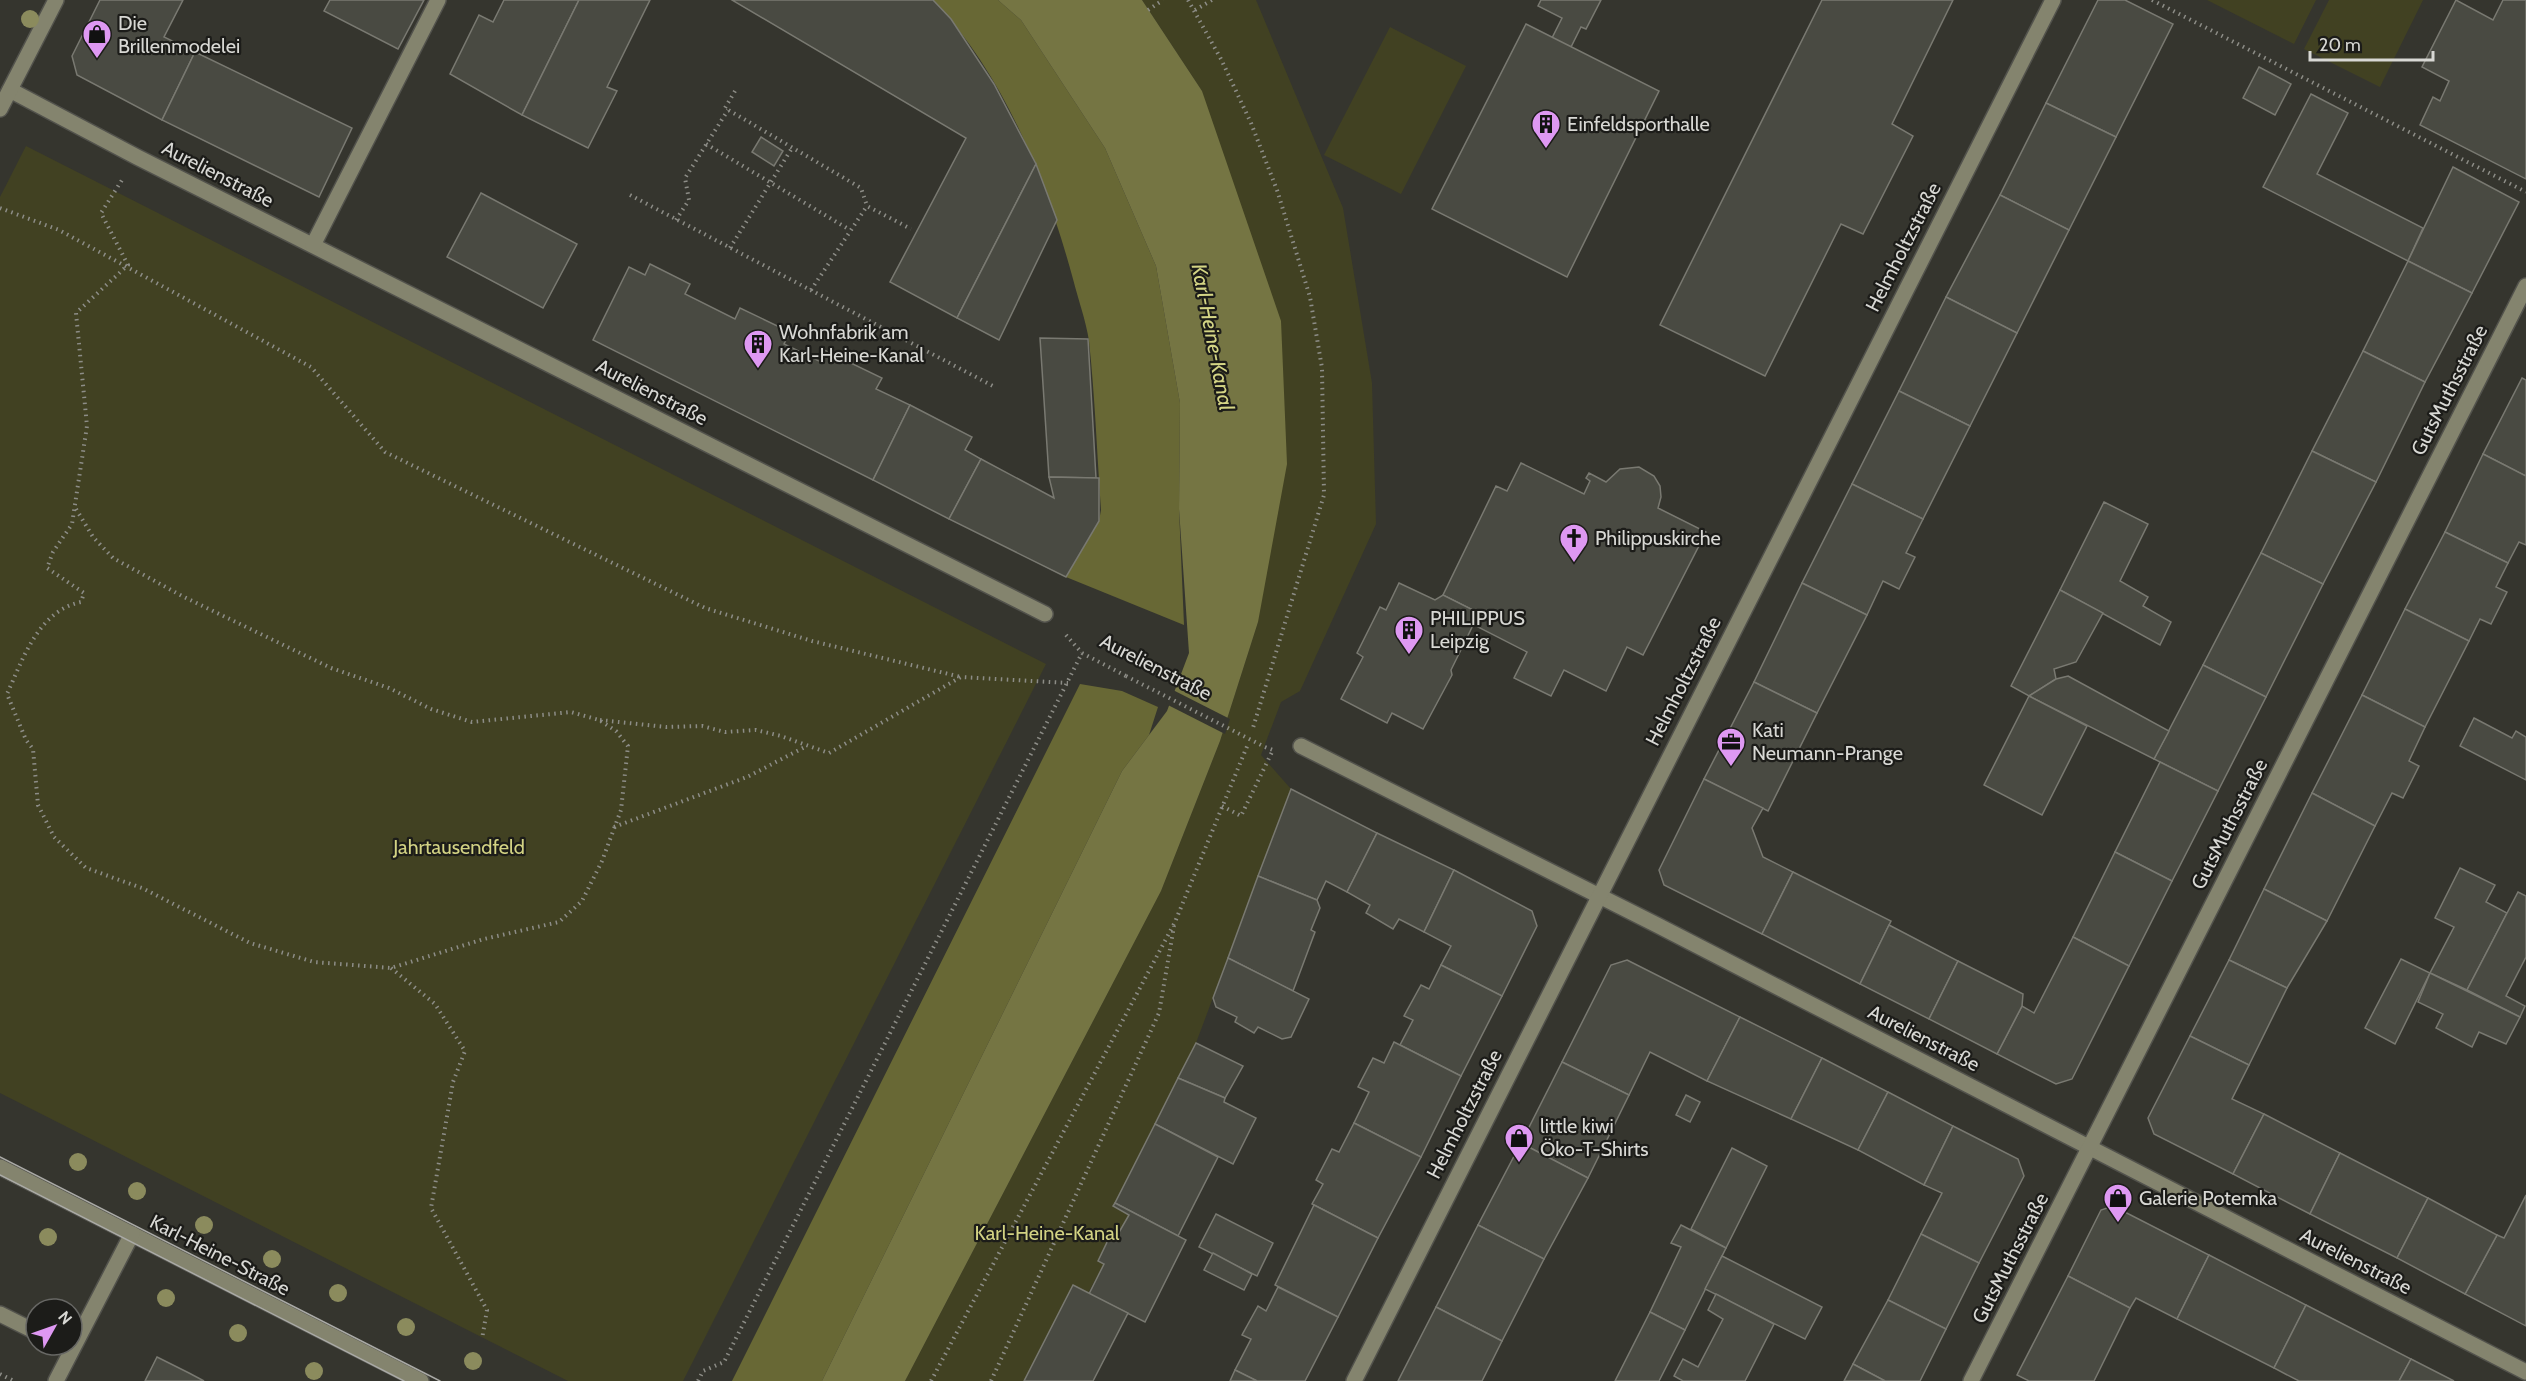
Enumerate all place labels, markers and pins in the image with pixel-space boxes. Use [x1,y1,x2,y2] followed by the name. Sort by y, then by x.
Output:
[118,11,240,58] place label: Die Brillenmodelei
[81,18,113,60] shop icon: Die Brillenmodelei
[1530,108,1562,150] building icon: Einfeldsporthalle
[1567,112,1710,136] place label: Einfeldsporthalle
[779,320,924,367] place label: Wohnfabrik am Karl-Heine-Kanal
[742,328,774,370] building icon: Wohnfabrik am Karl-Heine-Kanal
[1558,522,1590,564] church icon: Philippuskirche
[1595,526,1721,550] place label: Philippuskirche
[1430,606,1525,653] place label: PHILIPPUS Leipzig
[1393,614,1425,656] building icon: PHILIPPUS Leipzig
[1752,718,1903,765] place label: Kati Neumann-Prange
[1715,726,1747,768] office icon: Kati Neumann-Prange
[1540,1114,1649,1161] place label: little kiwi Öko-T-Shirts
[1503,1122,1535,1164] shop icon: little kiwi Öko-T-Shirts
[2102,1182,2134,1224] shop icon: Galerie Potemka
[2139,1186,2278,1210] place label: Galerie Potemka

